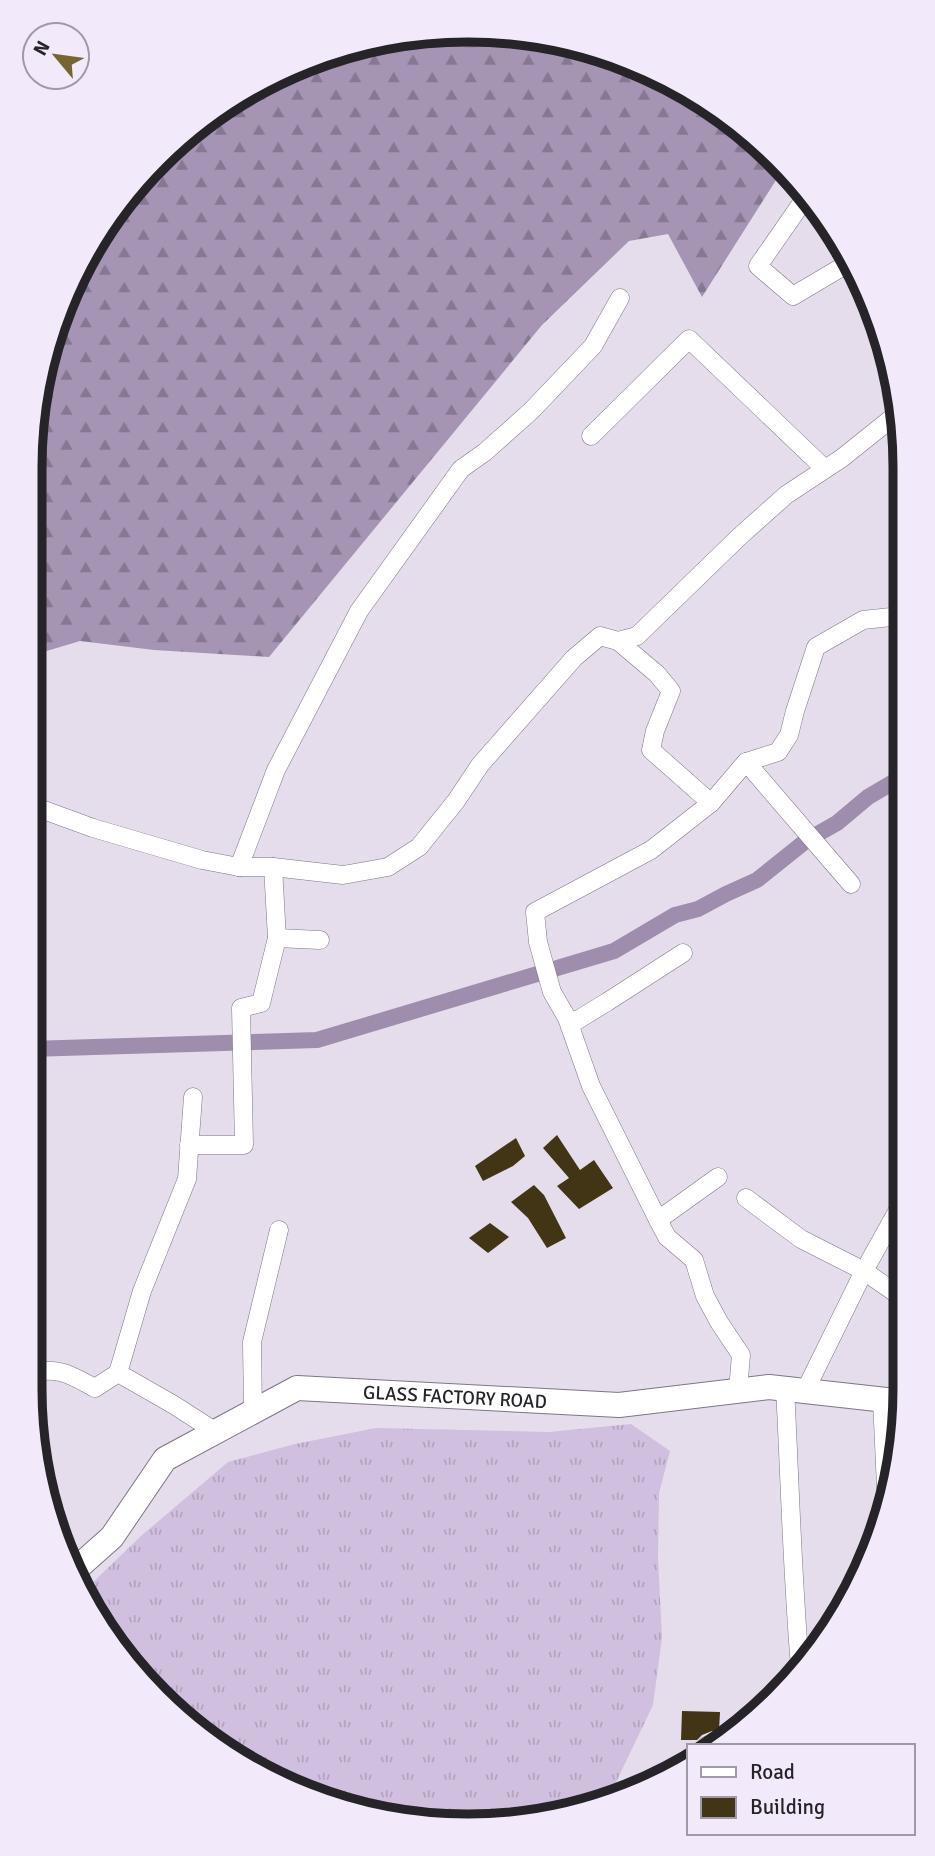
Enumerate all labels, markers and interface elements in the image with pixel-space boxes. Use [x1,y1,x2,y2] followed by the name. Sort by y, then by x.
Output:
[21,21,91,91] north arrow
[28,37,56,60] text: N
[363,1381,547,1414] street label: GLASS FACTORY ROAD
[687,1744,914,1835] legend
[750,1759,795,1785] text: Road
[750,1794,825,1820] text: Building

